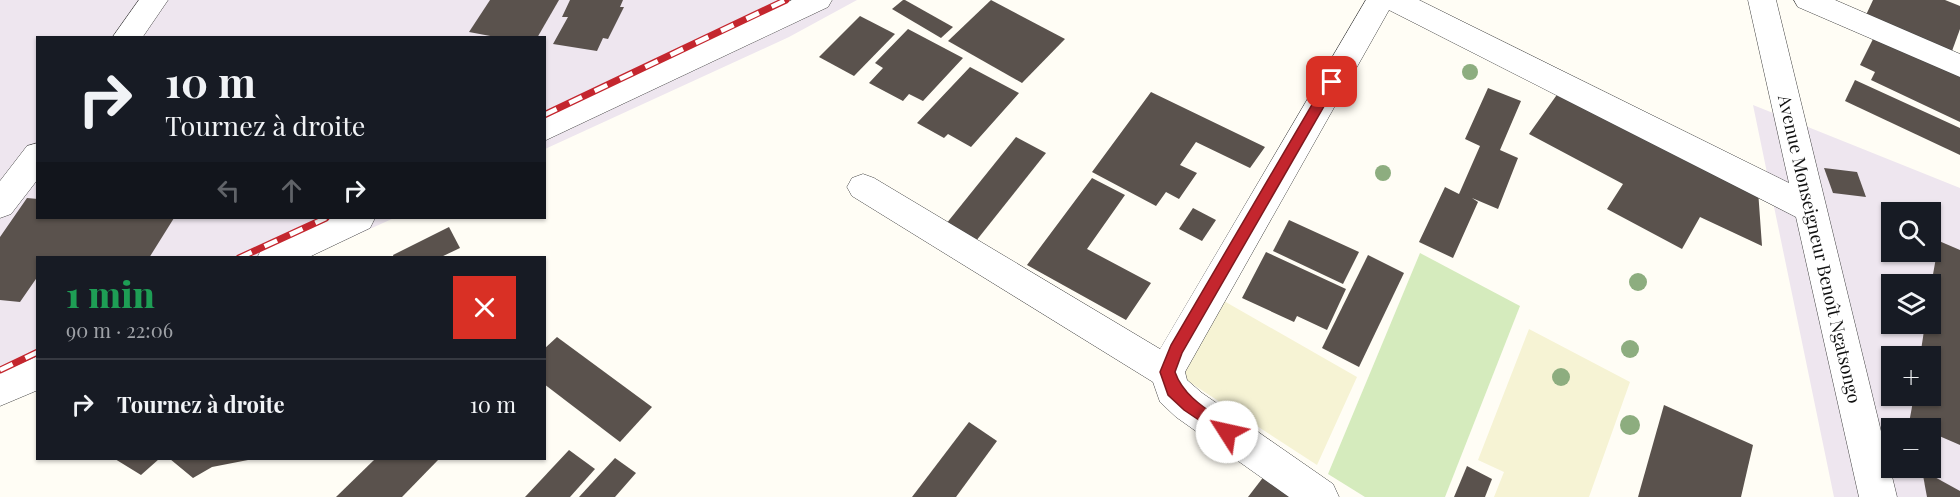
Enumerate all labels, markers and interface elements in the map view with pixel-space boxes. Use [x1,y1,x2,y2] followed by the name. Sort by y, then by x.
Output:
[165,53,256,109] text: 10 m
[1306,56,1357,107] pin
[66,60,144,138] icon: right
[1315,65,1348,98] icon: arrive
[1773,92,1867,406] street label: Avenue Monseigneur Benoît Ngatsongo
[165,107,365,143] text: Tournez à droite
[212,174,245,207] icon: left
[275,174,308,207] icon: ahead
[338,174,371,207] icon: right
[1881,202,1941,478] map controls
[1881,202,1941,262] button: search
[66,269,155,317] text: 1 min
[1881,274,1941,334] button: layers
[453,276,516,339] button: close
[66,316,173,343] text: 90 m · 22:06
[1881,346,1941,406] button: +
[66,388,99,421] icon: right
[117,389,285,419] text: Tournez à droite
[470,389,516,419] text: 10 m
[1195,400,1259,464] position arrow
[1881,418,1941,478] button: −

